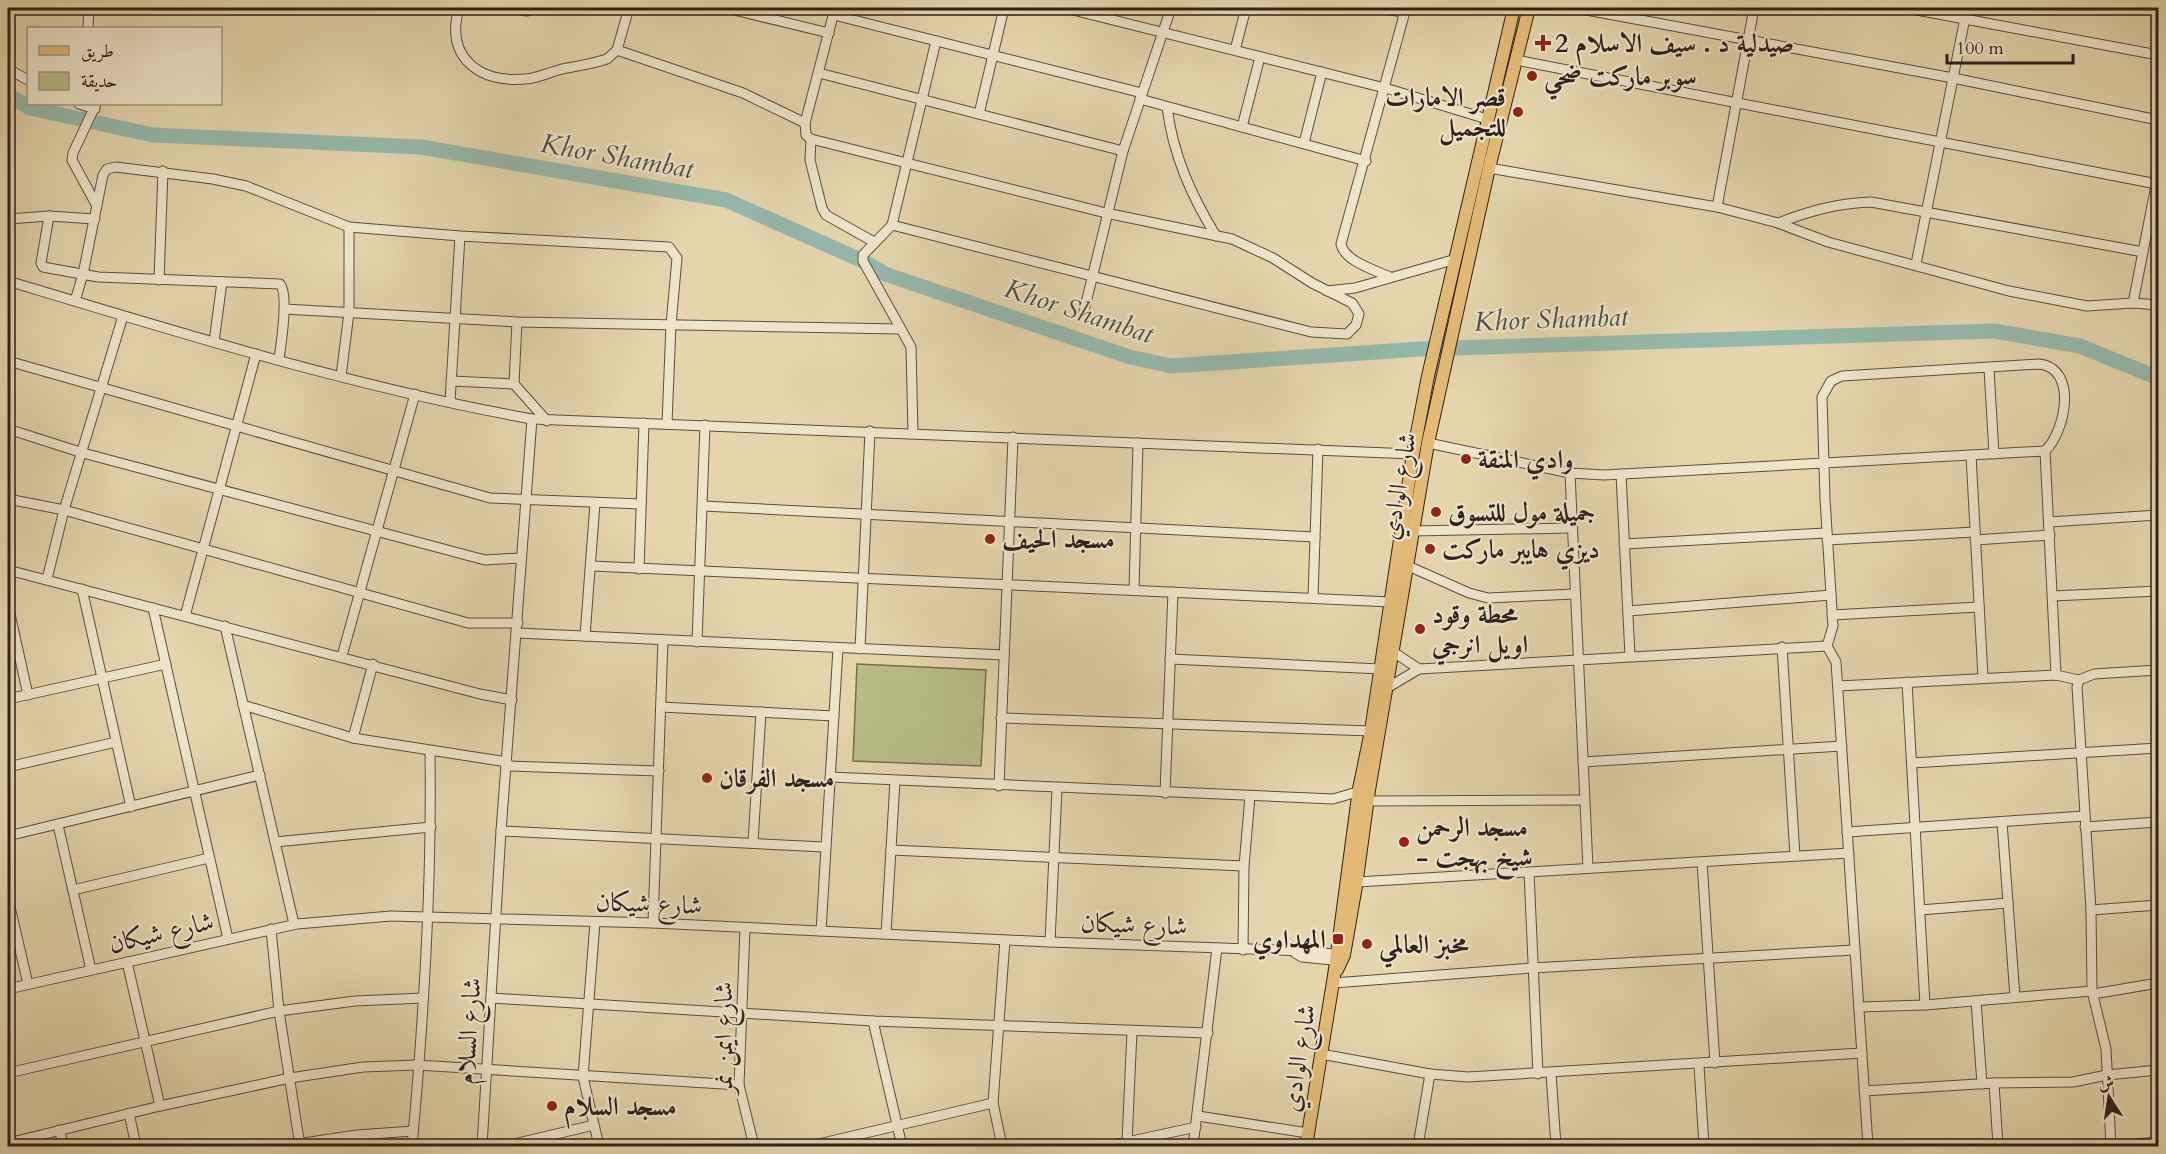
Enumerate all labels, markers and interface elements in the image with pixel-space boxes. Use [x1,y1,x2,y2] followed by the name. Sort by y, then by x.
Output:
[1555,26,1794,66] place label: صيدلية د . سيف الاسلام 2
[27,27,222,105] legend
[1947,27,2073,65] scale bar
[1536,36,1550,50] marker: صيدلية د . سيف الاسلام 2
[1956,36,2004,61] text: 100 m
[81,39,114,64] text: طريق
[1544,59,1697,100] place label: سوبر ماركت ضحي
[81,69,117,94] text: حديقة
[1525,69,1539,83] marker: سوبر ماركت ضحي
[1385,80,1506,146] place label: قصر الامارات للتجميل
[1511,105,1525,119] marker: قصر الامارات للتجميل
[538,125,697,188] water label: Khor Shambat
[1000,270,1159,353] water label: Khor Shambat
[1473,298,1630,341] water label: Khor Shambat
[1372,430,1429,543] street label: شارع الوادي
[1478,442,1574,481] place label: وادي المنقة
[1459,452,1473,466] marker: وادي المنقة
[1448,495,1595,530] place label: جميلة مول للتسوق
[1429,505,1443,519] marker: جميلة مول للتسوق
[1002,522,1115,557] place label: مسجد الحيف
[983,532,997,546] marker: مسجد الحيف
[1442,532,1600,571] place label: ديزي هايبر ماركت
[1423,542,1437,556] marker: ديزي هايبر ماركت
[1431,597,1528,666] place label: محطة وقود اويل انرجي
[1413,622,1427,636] marker: محطة وقود اويل انرجي
[719,761,834,796] place label: مسجد الفرقان
[700,771,714,785] marker: مسجد الفرقان
[1416,810,1533,881] place label: مسجد الرحمن - شيخ بهجت
[1397,835,1411,849] marker: مسجد الرحمن - شيخ بهجت
[595,884,703,927] street label: شارع شيكان
[105,903,218,965] street label: شارع شيكان
[1080,905,1188,948] street label: شارع شيكان
[1253,922,1326,961] place label: المهداوي
[1379,927,1470,968] place label: مخبز العالمي
[1331,932,1345,946] marker: المهداوي
[1360,937,1374,951] marker: مخبز العالمي
[447,977,495,1086] street label: شارع السلام
[706,982,745,1097] street label: شارع ايمن نمر
[1273,1002,1328,1115] street label: شارع الوادي
[2079,1067,2139,1127] north arrow
[2096,1071,2116,1096] text: ش
[564,1089,677,1129] place label: مسجد السلام
[545,1099,559,1113] marker: مسجد السلام

